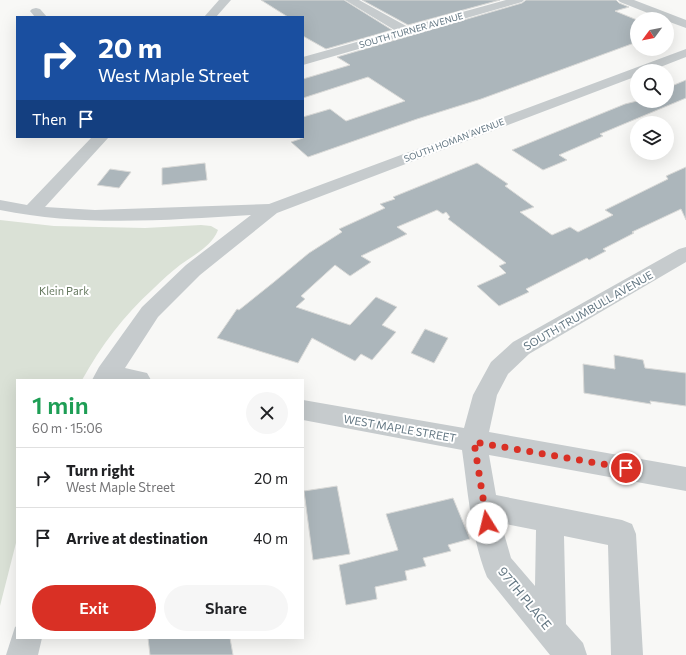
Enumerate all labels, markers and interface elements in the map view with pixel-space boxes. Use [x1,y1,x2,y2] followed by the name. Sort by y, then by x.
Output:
[358,10,464,50] street label: SOUTH TURNER AVENUE
[630,12,674,56] north arrow
[630,12,674,160] map controls
[98,30,162,64] text: 20 m
[32,32,84,84] icon: right
[98,64,249,86] text: West Maple Street
[630,64,674,108] button: search
[75,108,97,130] icon: arrive
[32,110,67,128] text: Then
[402,116,506,164] street label: SOUTH HOMAN AVENUE
[630,116,674,160] button: layers
[521,268,655,352] street label: SOUTH TRUMBULL AVENUE
[39,284,89,297] park label: Klein Park
[32,390,89,419] text: 1 min
[246,392,288,434] button: close
[343,412,457,444] street label: WEST MAPLE STREET
[32,420,103,436] text: 60 m · 15:06
[609,451,643,485] pin
[615,457,637,479] icon: arrive
[66,461,135,479] text: Turn right
[32,467,54,489] icon: right
[254,469,288,487] text: 20 m
[66,479,175,495] text: West Maple Street
[466,502,508,544] position arrow
[32,527,54,549] icon: arrive
[66,529,208,547] text: Arrive at destination
[253,529,288,547] text: 40 m
[495,563,555,633] street label: 97TH PLACE
[32,585,156,631] button: Exit
[164,585,288,631] button: Share

